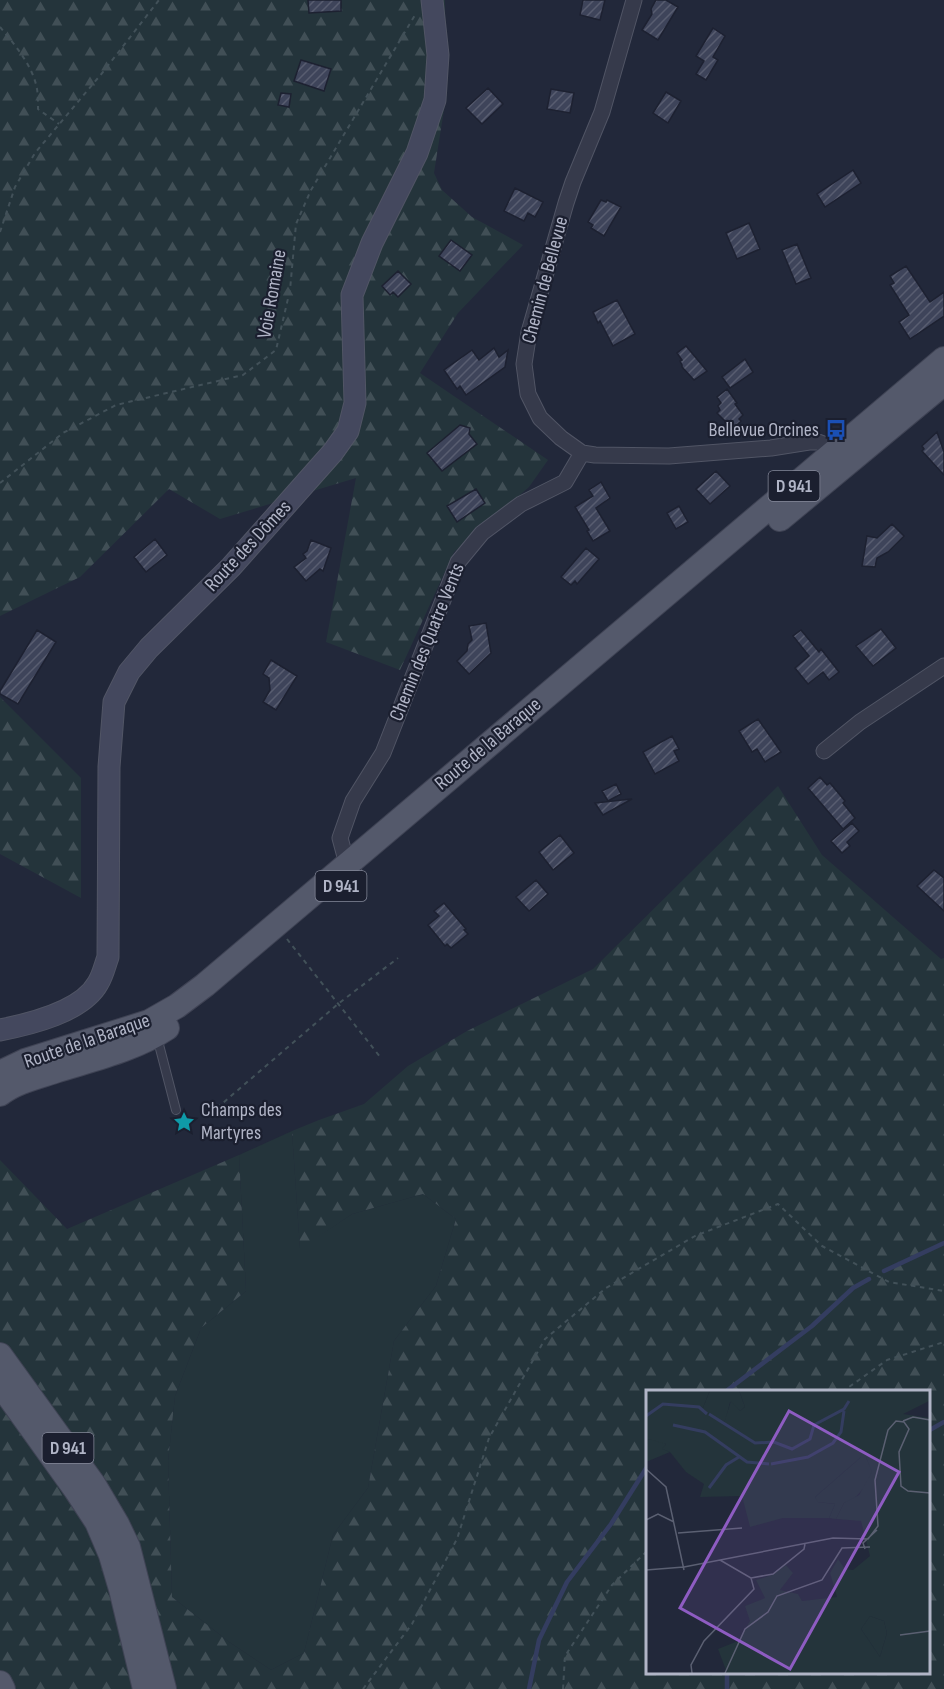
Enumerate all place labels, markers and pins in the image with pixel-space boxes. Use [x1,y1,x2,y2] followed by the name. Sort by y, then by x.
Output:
[709,418,819,442] place label: Bellevue Orcines
[824,418,848,442] bus stop icon: Bellevue Orcines
[201,1098,282,1145] place label: Champs des Martyres
[172,1110,196,1134] place icon: Champs des Martyres

